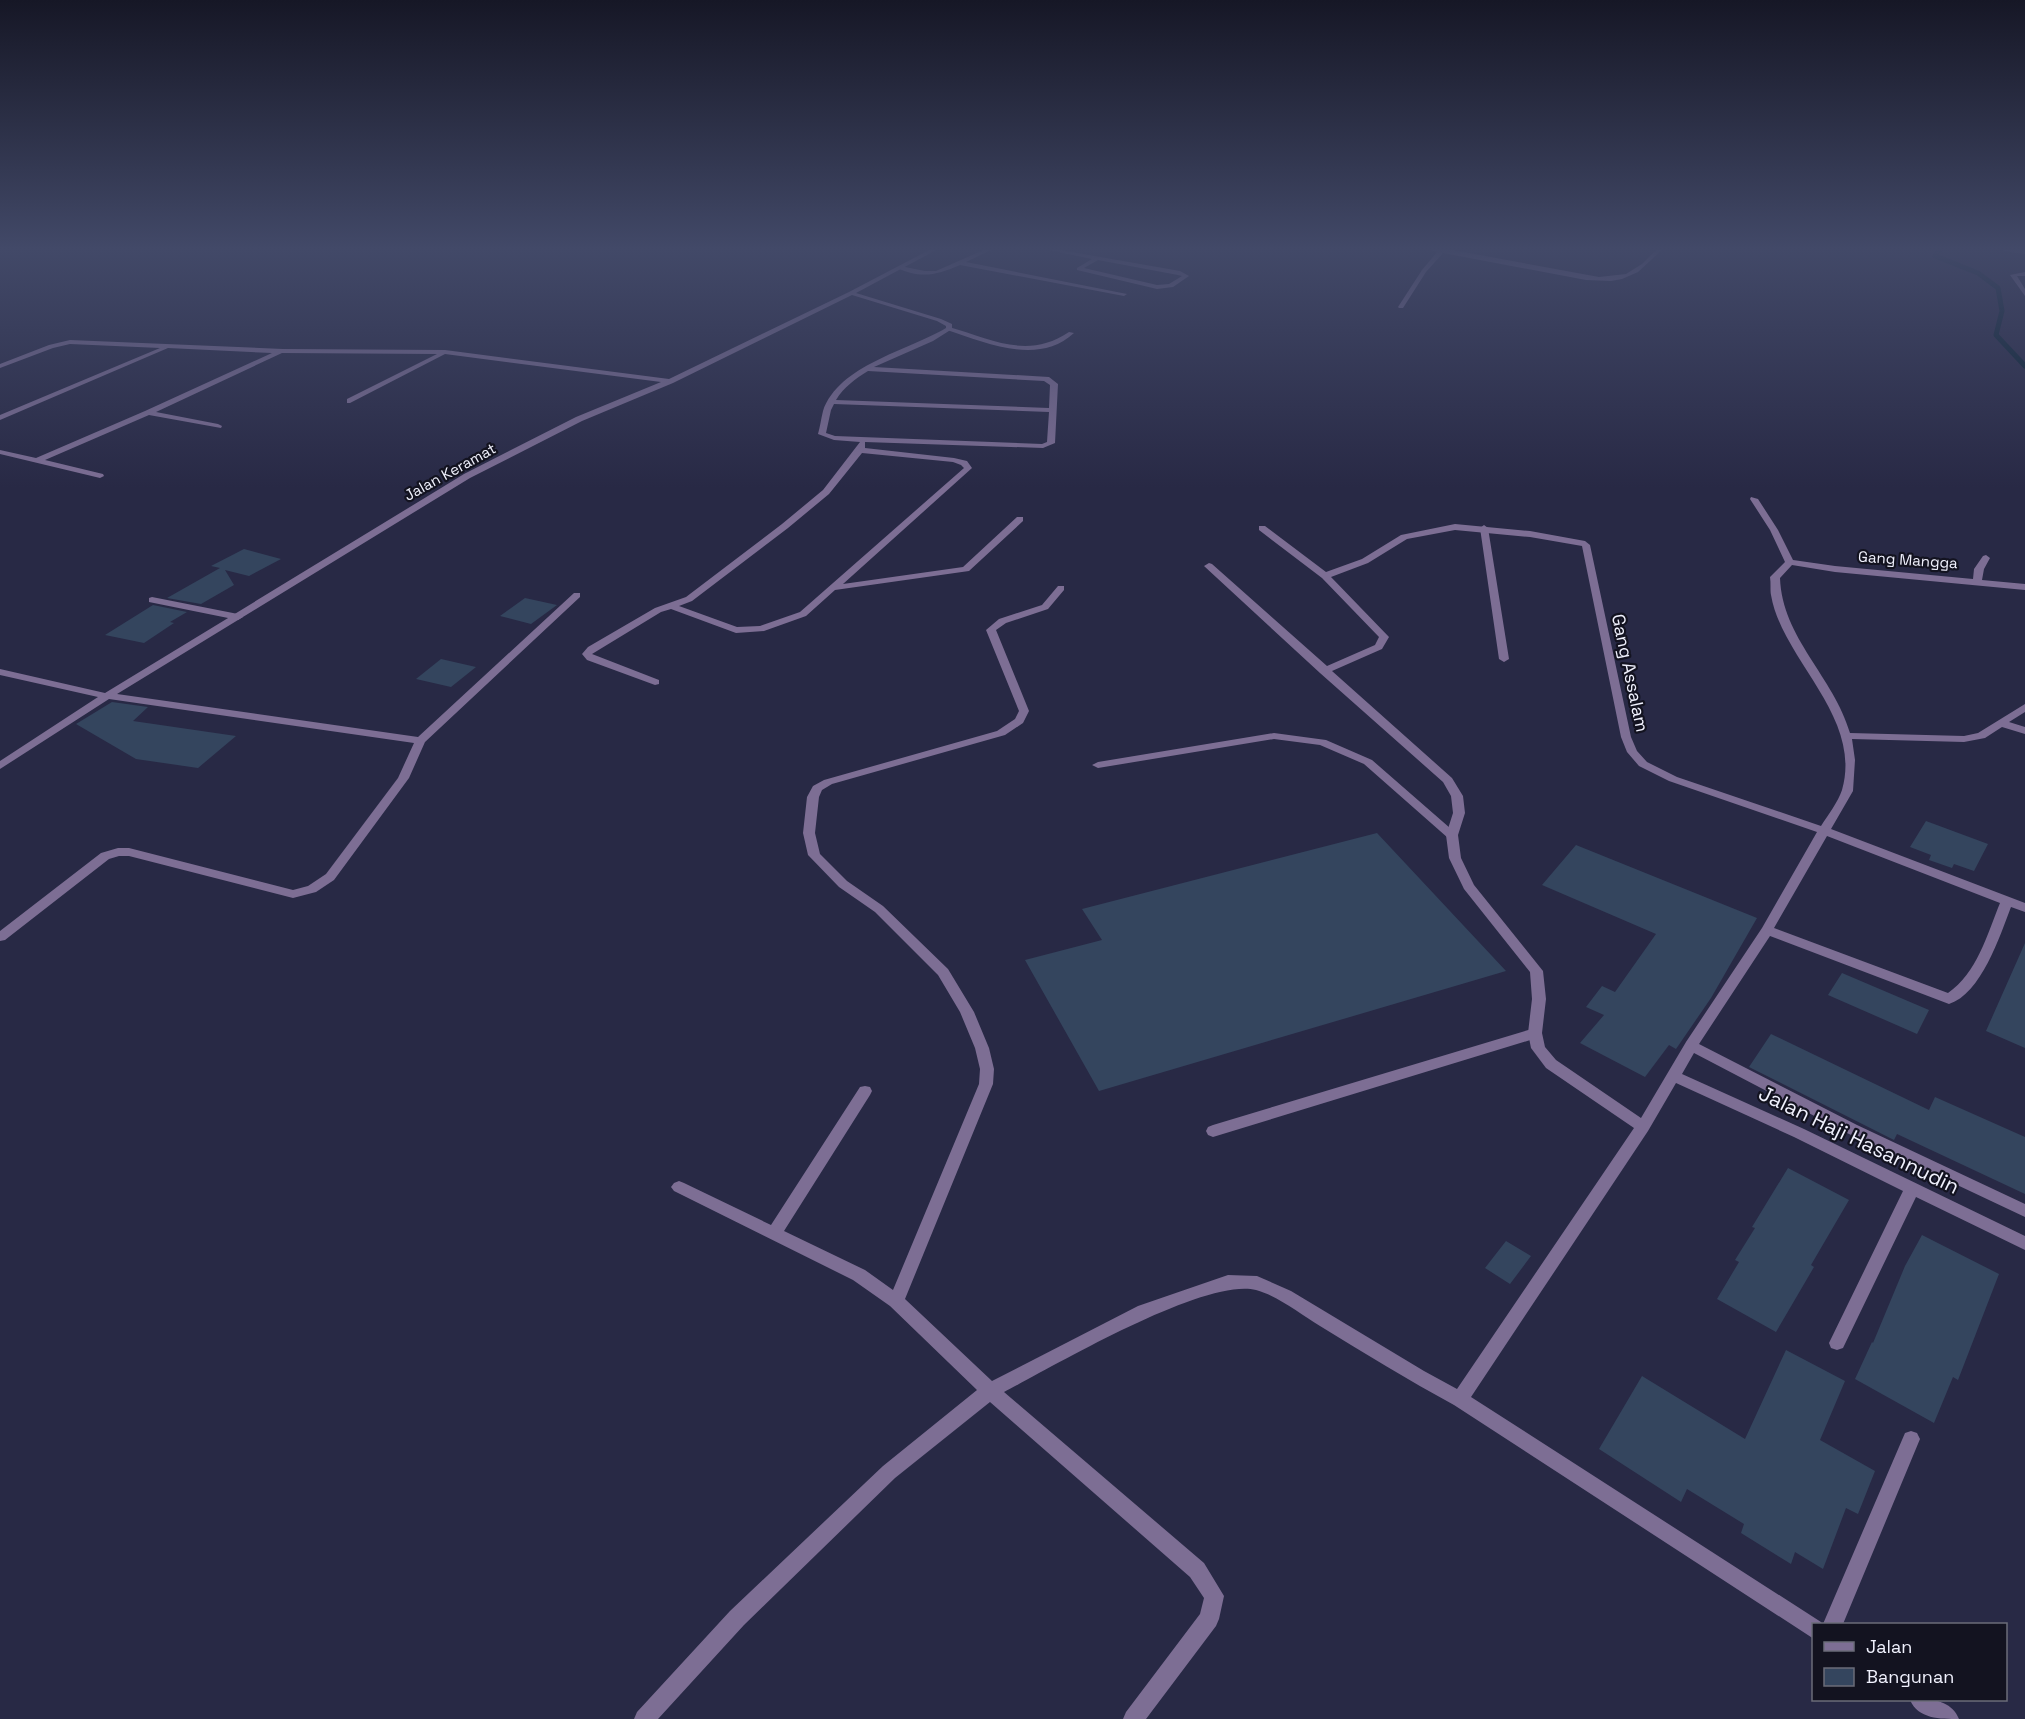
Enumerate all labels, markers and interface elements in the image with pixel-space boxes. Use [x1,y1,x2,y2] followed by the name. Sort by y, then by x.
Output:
[400,438,499,505] street label: Jalan Keramat
[1858,547,1959,572] street label: Gang Mangga
[1607,612,1654,734] street label: Gang Assalam
[1754,1079,1964,1200] street label: Jalan Haji Hasannudin
[1812,1623,2007,1701] legend
[1866,1635,1912,1658] text: Jalan
[1866,1665,1954,1688] text: Bangunan

